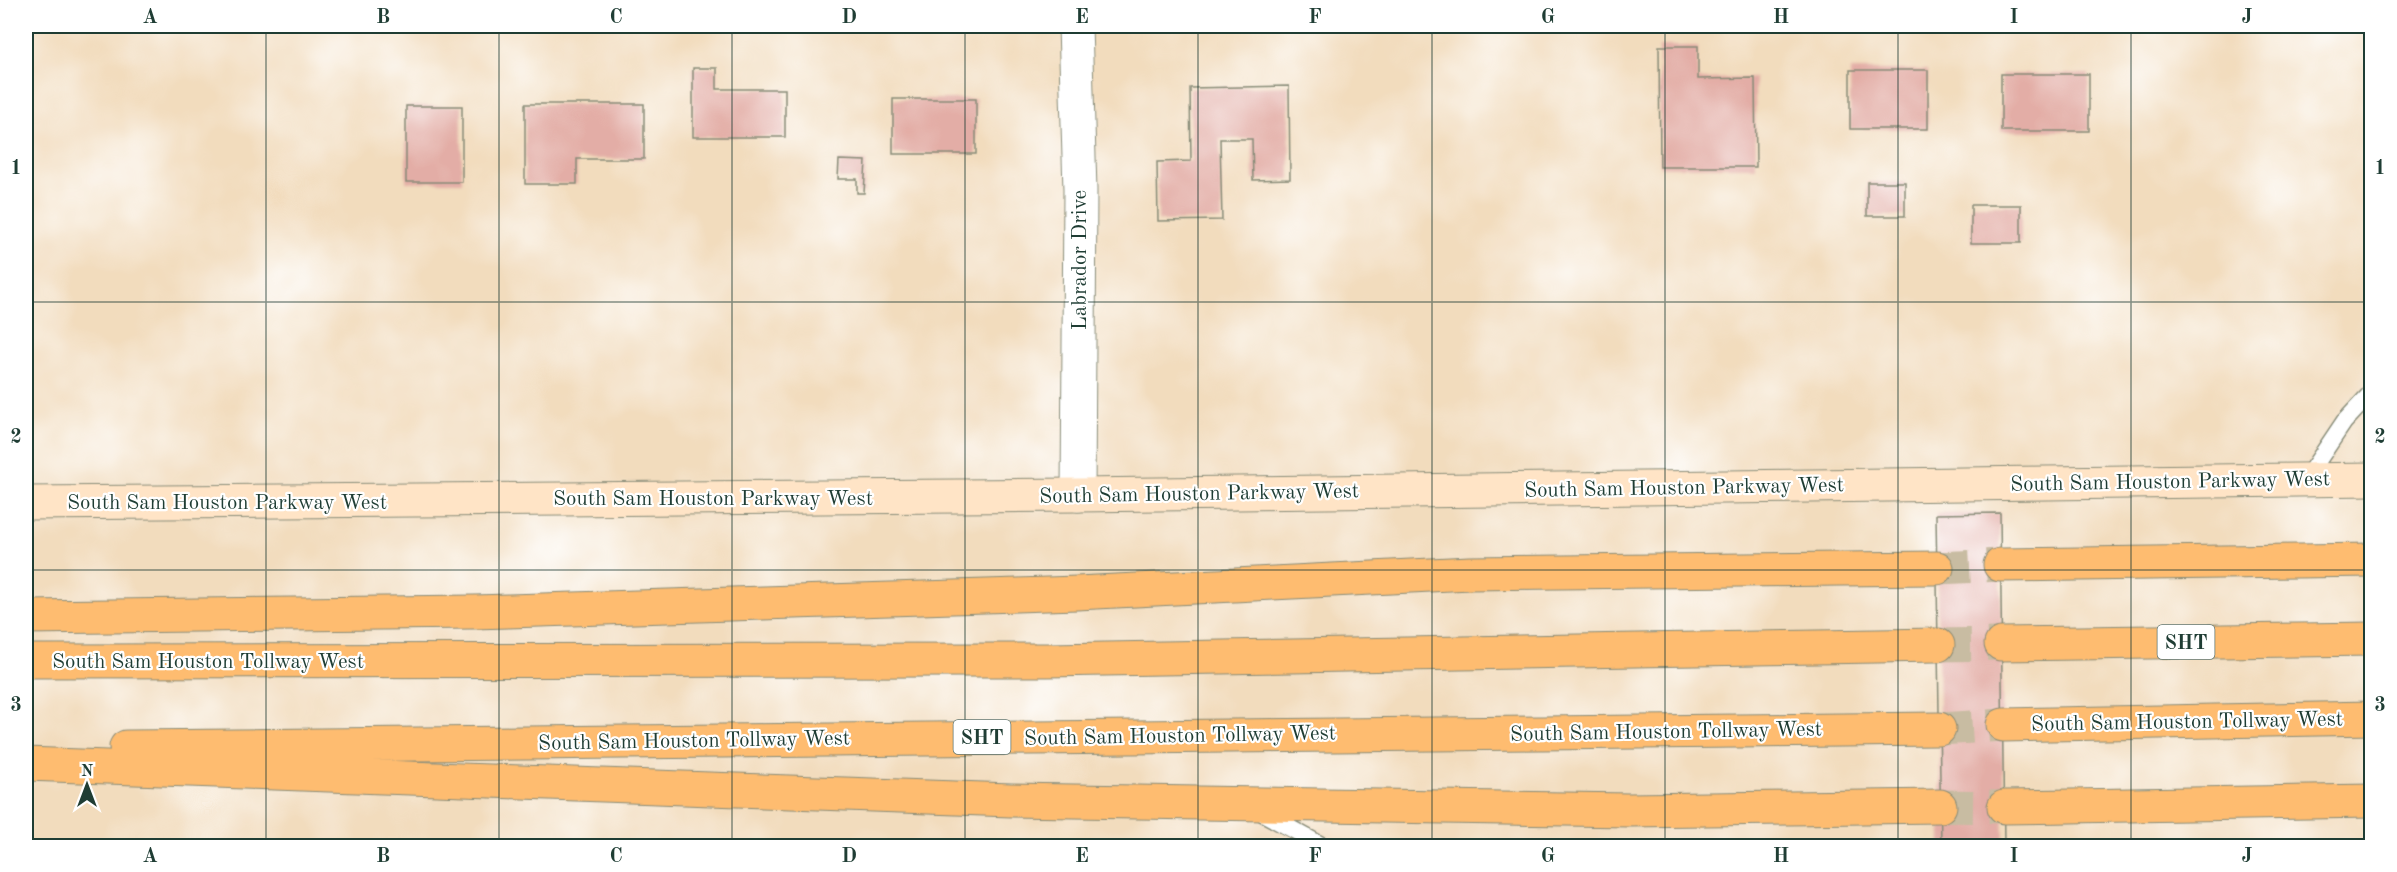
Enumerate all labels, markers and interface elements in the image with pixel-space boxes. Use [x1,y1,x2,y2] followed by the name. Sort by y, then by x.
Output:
[142,8,158,28] text: A
[376,8,390,28] text: B
[609,8,623,28] text: C
[841,8,857,28] text: D
[1075,8,1089,28] text: E
[1308,8,1322,28] text: F
[1541,8,1555,28] text: G
[1773,8,1789,28] text: H
[2010,8,2018,28] text: I
[2242,8,2253,28] text: J
[10,159,22,179] text: 1
[2374,159,2386,179] text: 1
[1070,190,1091,330] street label: Labrador Drive
[10,428,22,448] text: 2
[2374,428,2386,448] text: 2
[2010,469,2330,496] street label: South Sam Houston Parkway West
[1524,475,1844,502] street label: South Sam Houston Parkway West
[1039,481,1359,508] street label: South Sam Houston Parkway West
[553,489,873,510] street label: South Sam Houston Parkway West
[67,493,387,514] street label: South Sam Houston Parkway West
[2158,625,2214,659] road number: SHT
[52,652,364,673] street label: South Sam Houston Tollway West
[10,696,22,716] text: 3
[2374,696,2386,716] text: 3
[2031,709,2343,736] street label: South Sam Houston Tollway West
[1510,719,1822,746] street label: South Sam Houston Tollway West
[954,720,1010,754] road number: SHT
[1024,723,1336,750] street label: South Sam Houston Tollway West
[538,728,850,755] street label: South Sam Houston Tollway West
[57,755,117,815] north arrow
[81,764,94,780] text: N
[142,847,158,867] text: A
[376,847,390,867] text: B
[609,847,623,867] text: C
[841,847,857,867] text: D
[1075,847,1089,867] text: E
[1308,847,1322,867] text: F
[1541,847,1555,867] text: G
[1773,847,1789,867] text: H
[2010,847,2018,867] text: I
[2242,847,2253,867] text: J

